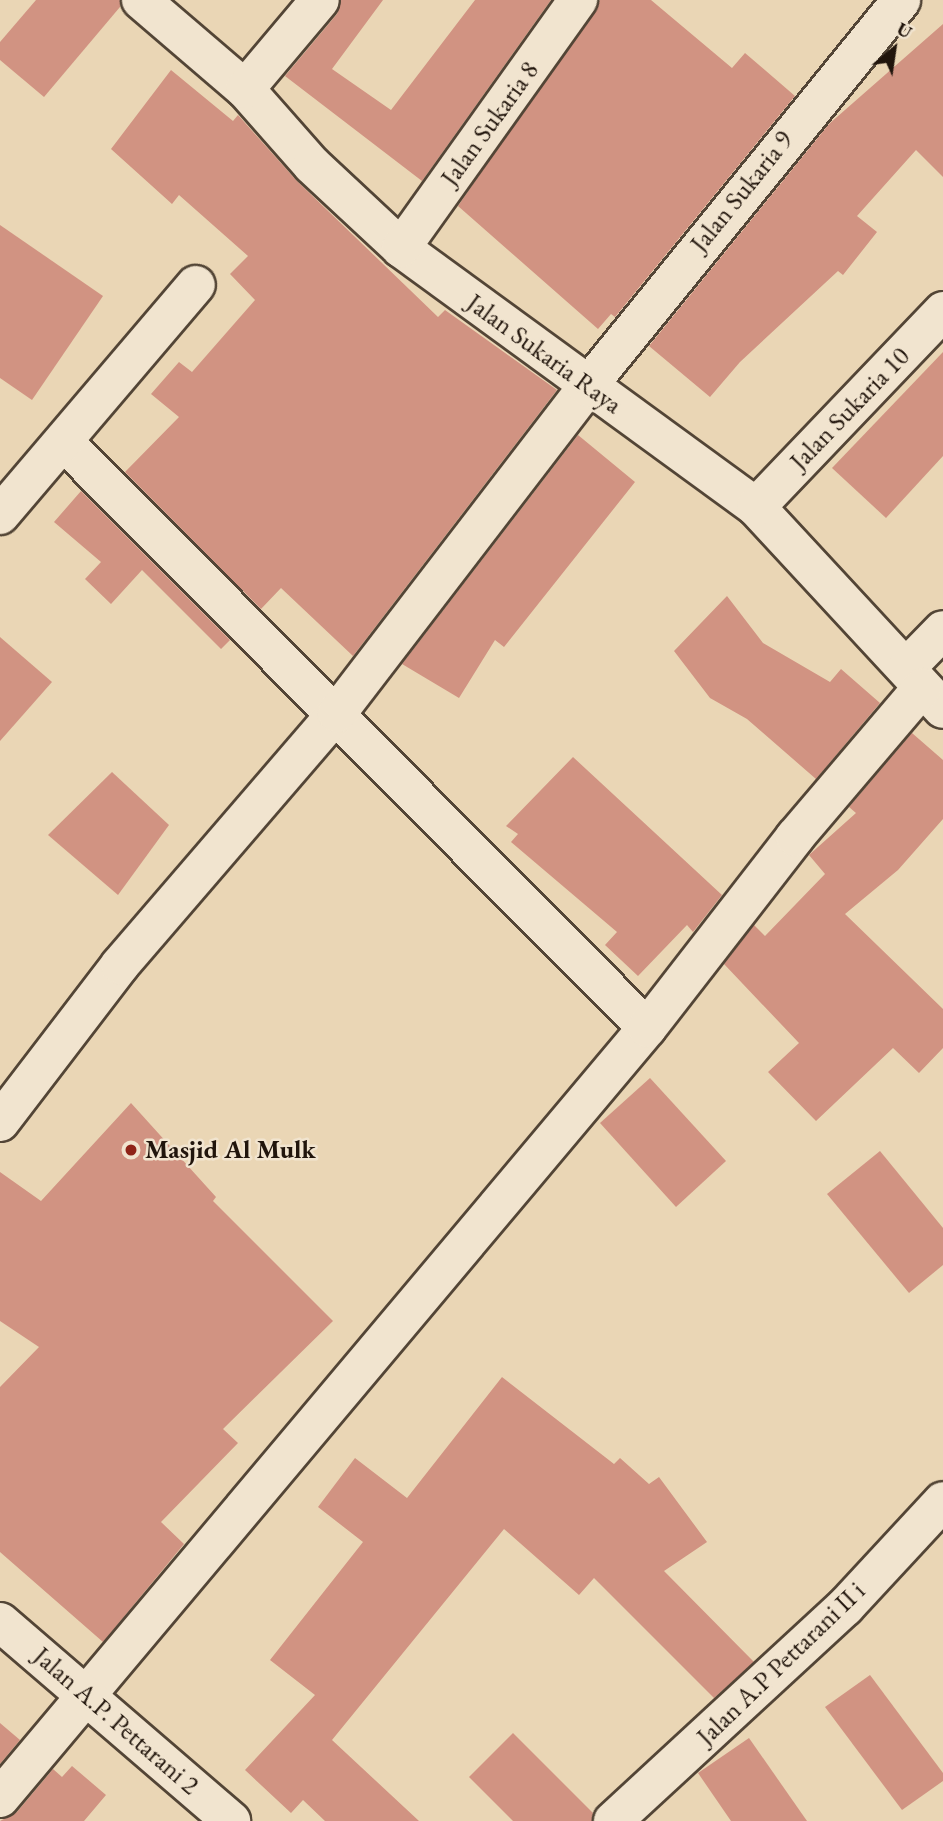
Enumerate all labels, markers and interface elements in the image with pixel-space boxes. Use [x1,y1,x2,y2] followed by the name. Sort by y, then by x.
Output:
[859,14,929,84] north arrow
[892,16,917,45] text: U
[434,56,546,192] street label: Jalan Sukaria 8
[684,125,800,259] street label: Jalan Sukaria 9
[460,287,628,421] street label: Jalan Sukaria Raya
[784,341,916,477] street label: Jalan Sukaria 10
[145,1134,316,1166] place label: Masjid Al Mulk
[123,1142,139,1158] marker: Masjid Al Mulk
[690,1576,872,1752] street label: Jalan A.P Pettarani II i
[27,1641,205,1801] street label: Jalan A.P. Pettarani 2

